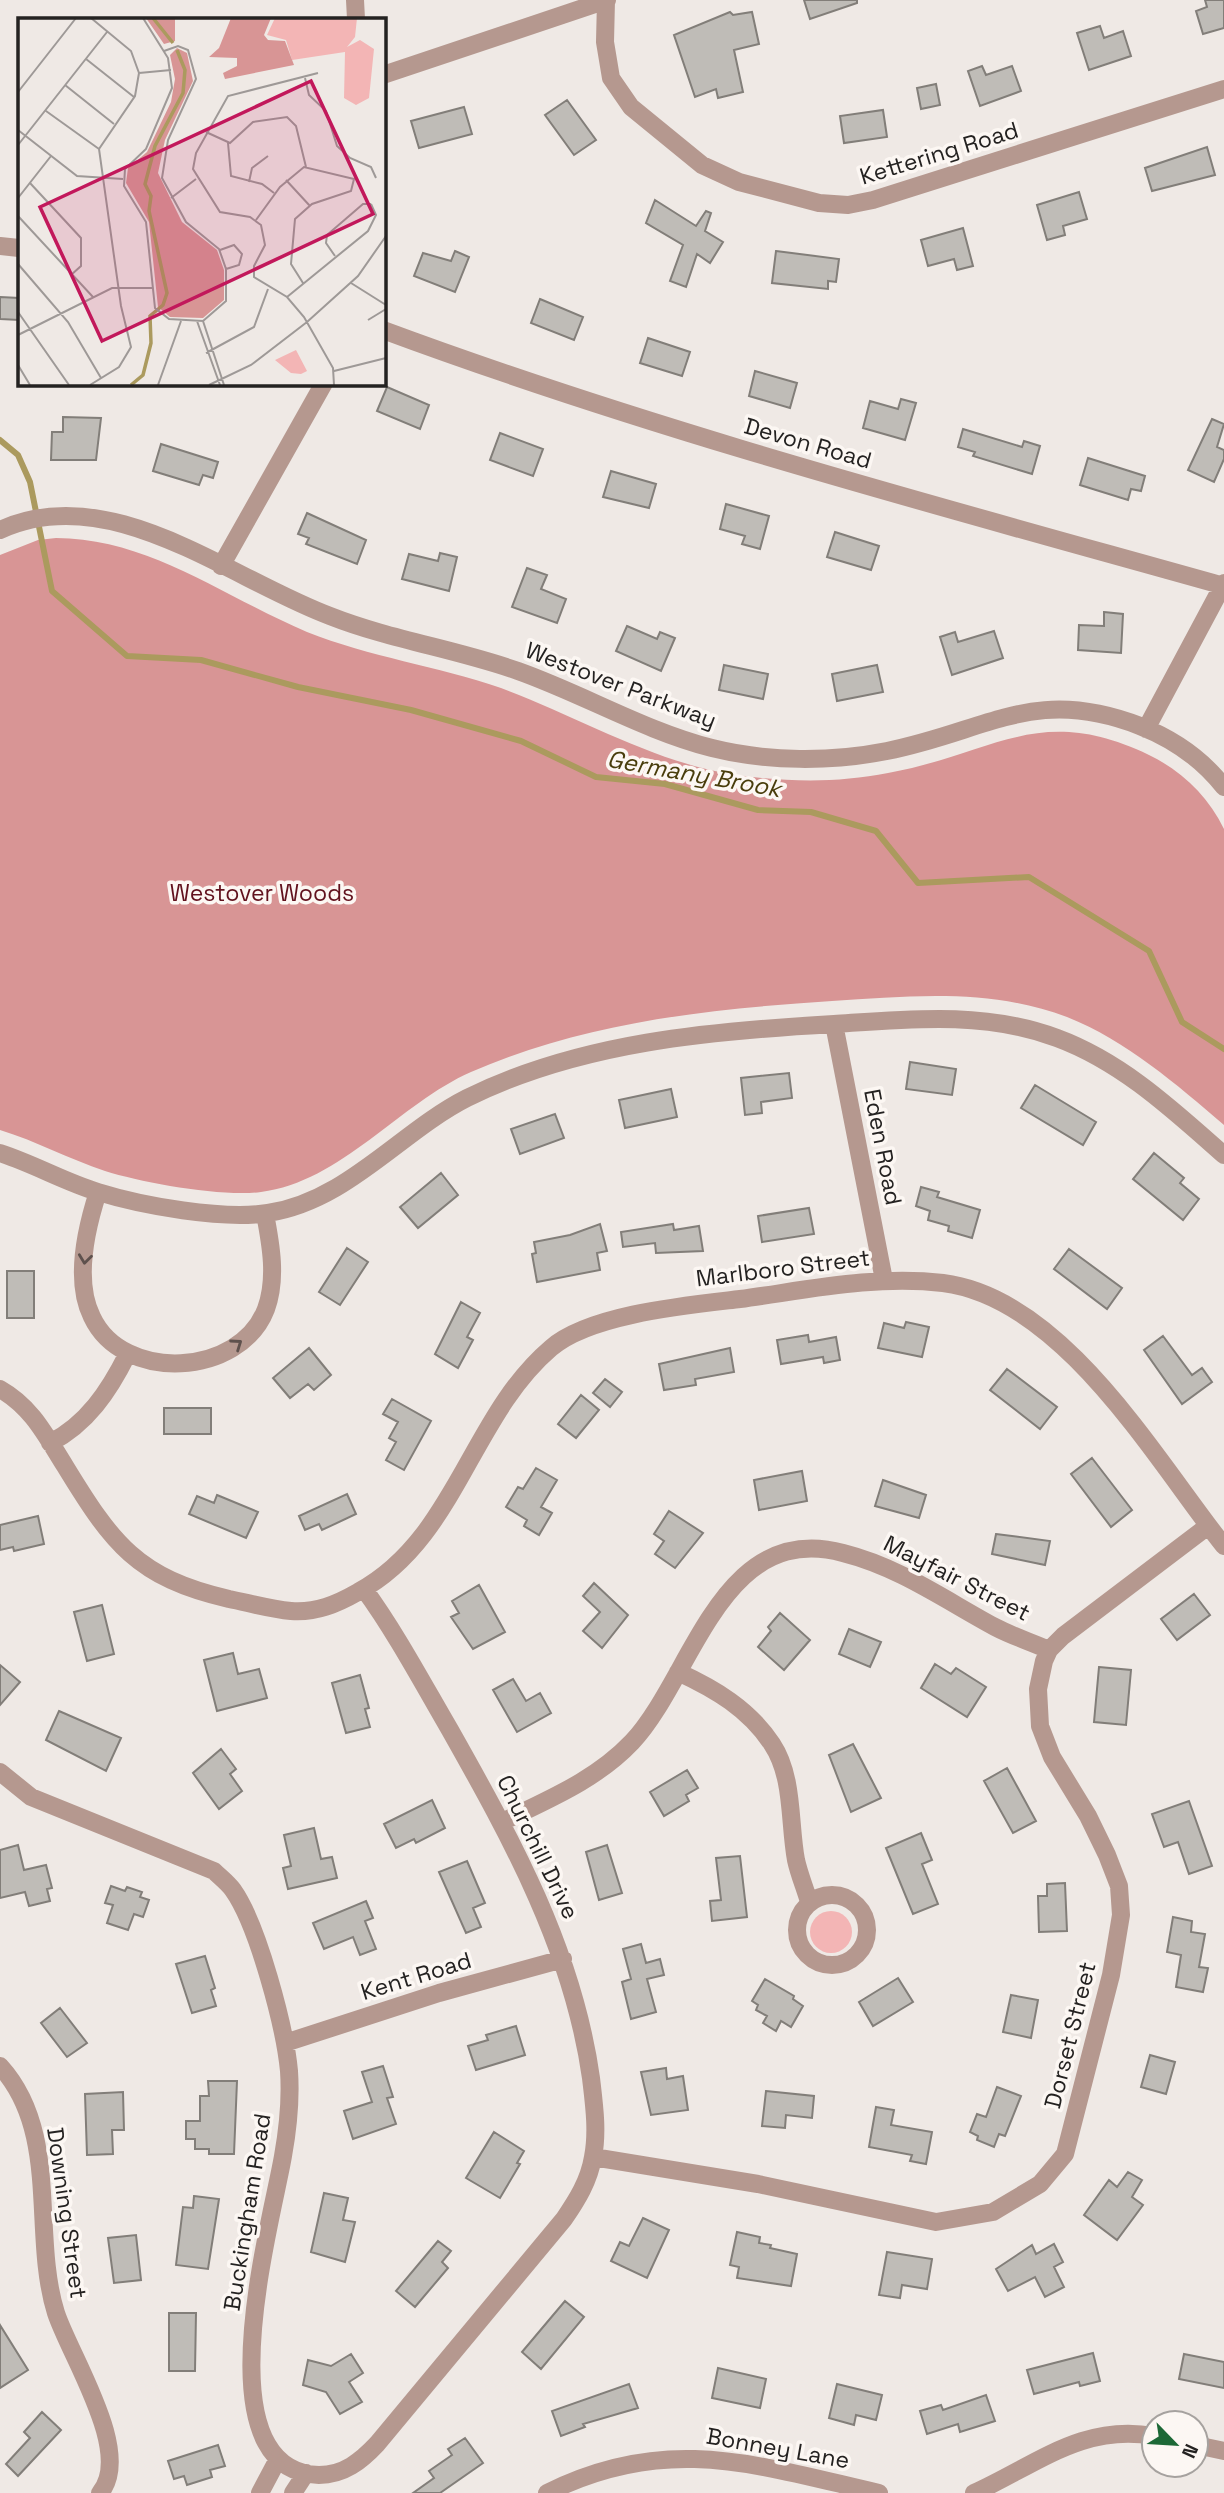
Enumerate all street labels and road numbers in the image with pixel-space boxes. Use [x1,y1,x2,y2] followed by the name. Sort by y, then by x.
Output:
[856,115,1022,191] street label: Kettering Road
[741,411,875,475] street label: Devon Road
[521,635,721,735] street label: Westover Parkway
[857,1086,909,1208] street label: Eden Road
[694,1242,872,1294] street label: Marlboro Street
[879,1528,1035,1628] street label: Mayfair Street
[490,1770,586,1924] street label: Churchill Drive
[357,1945,475,2007] street label: Kent Road
[1037,1959,1103,2111] street label: Dorset Street
[217,2111,277,2313] street label: Buckingham Road
[40,2126,94,2300] street label: Downing Street
[704,2421,852,2475] street label: Bonney Lane

